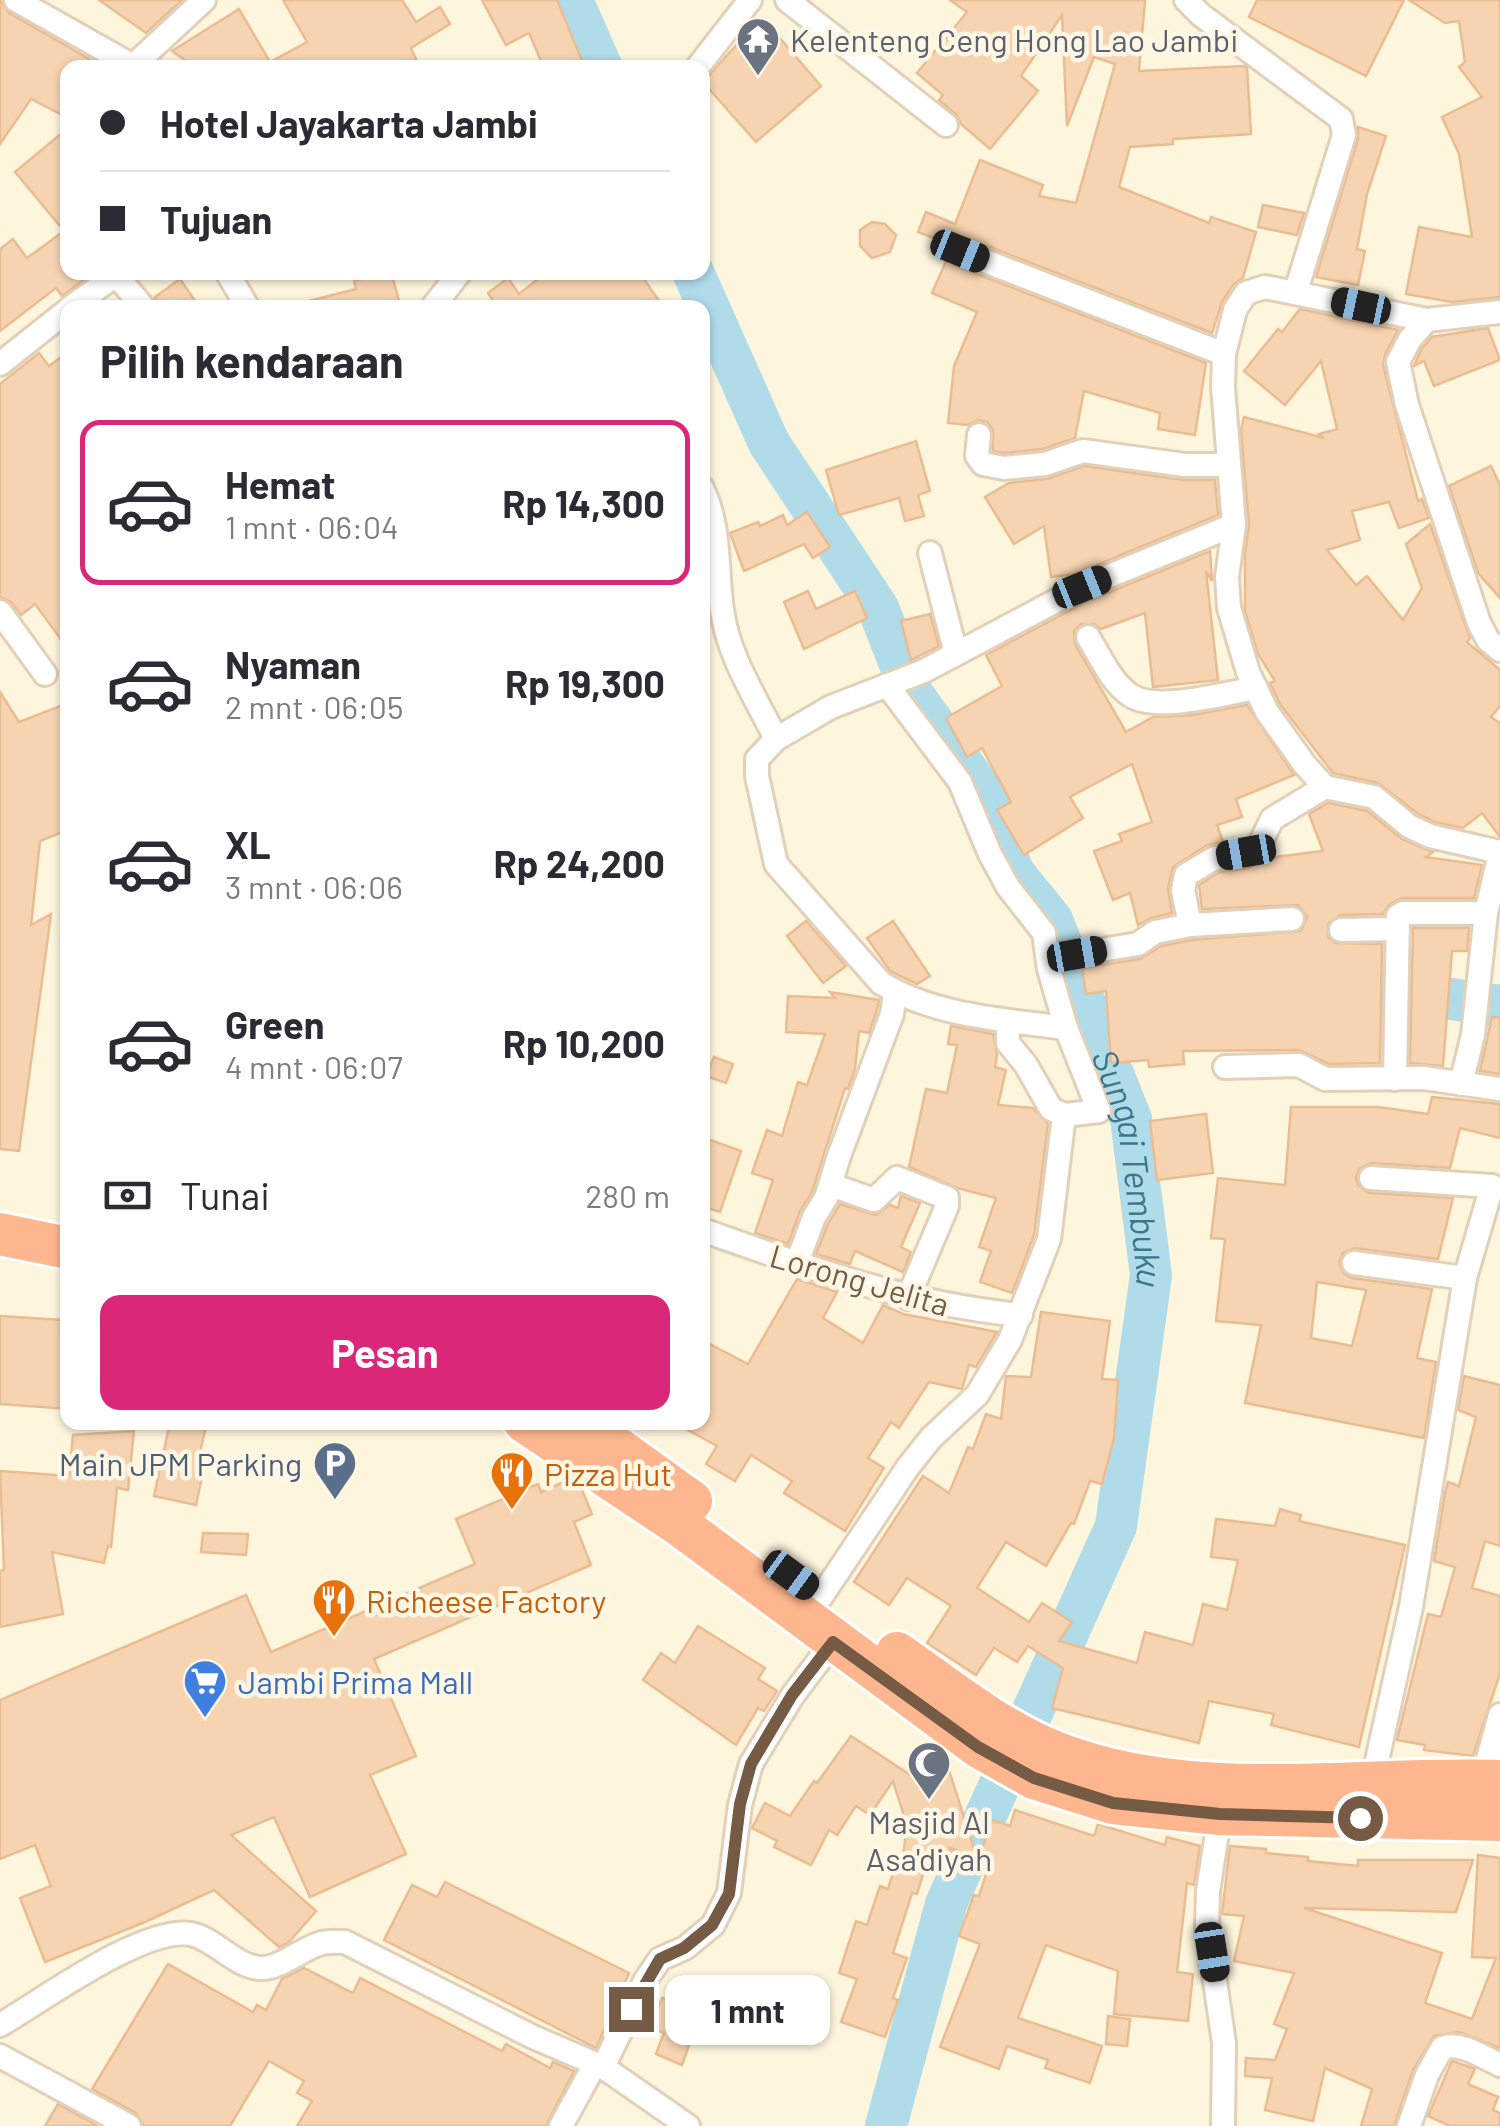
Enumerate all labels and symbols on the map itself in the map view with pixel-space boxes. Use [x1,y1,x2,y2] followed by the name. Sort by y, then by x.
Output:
[735,16,781,77] temple icon: Kelenteng Ceng Hong Lao Jambi
[790,20,1238,58] place label: Kelenteng Ceng Hong Lao Jambi
[927,226,993,276] car
[1329,285,1393,327] car
[1049,562,1115,612] car
[1214,832,1278,872] car
[1045,934,1109,974] car
[1084,1043,1173,1290] water label: Sungai Tembuku
[766,1235,954,1323] street label: Lorong Jelita
[312,1440,358,1501] parking icon: Main JPM Parking
[59,1444,302,1482] place label: Main JPM Parking
[489,1450,535,1511] restaurant icon: Pizza Hut
[544,1454,672,1492] place label: Pizza Hut
[758,1545,824,1605] car
[311,1577,357,1638] restaurant icon: Richeese Factory
[366,1581,606,1619] place label: Richeese Factory
[182,1658,228,1719] supermarket icon: Jambi Prima Mall
[238,1662,473,1700] place label: Jambi Prima Mall
[906,1740,952,1801] mosque icon: Masjid Al Asa'diyah
[1338,1796,1383,1841] route start
[866,1802,992,1877] place label: Masjid Al Asa'diyah
[1192,1920,1232,1984] car
[666,1974,831,2044] callout: 1 mnt
[609,1987,654,2032] route end

